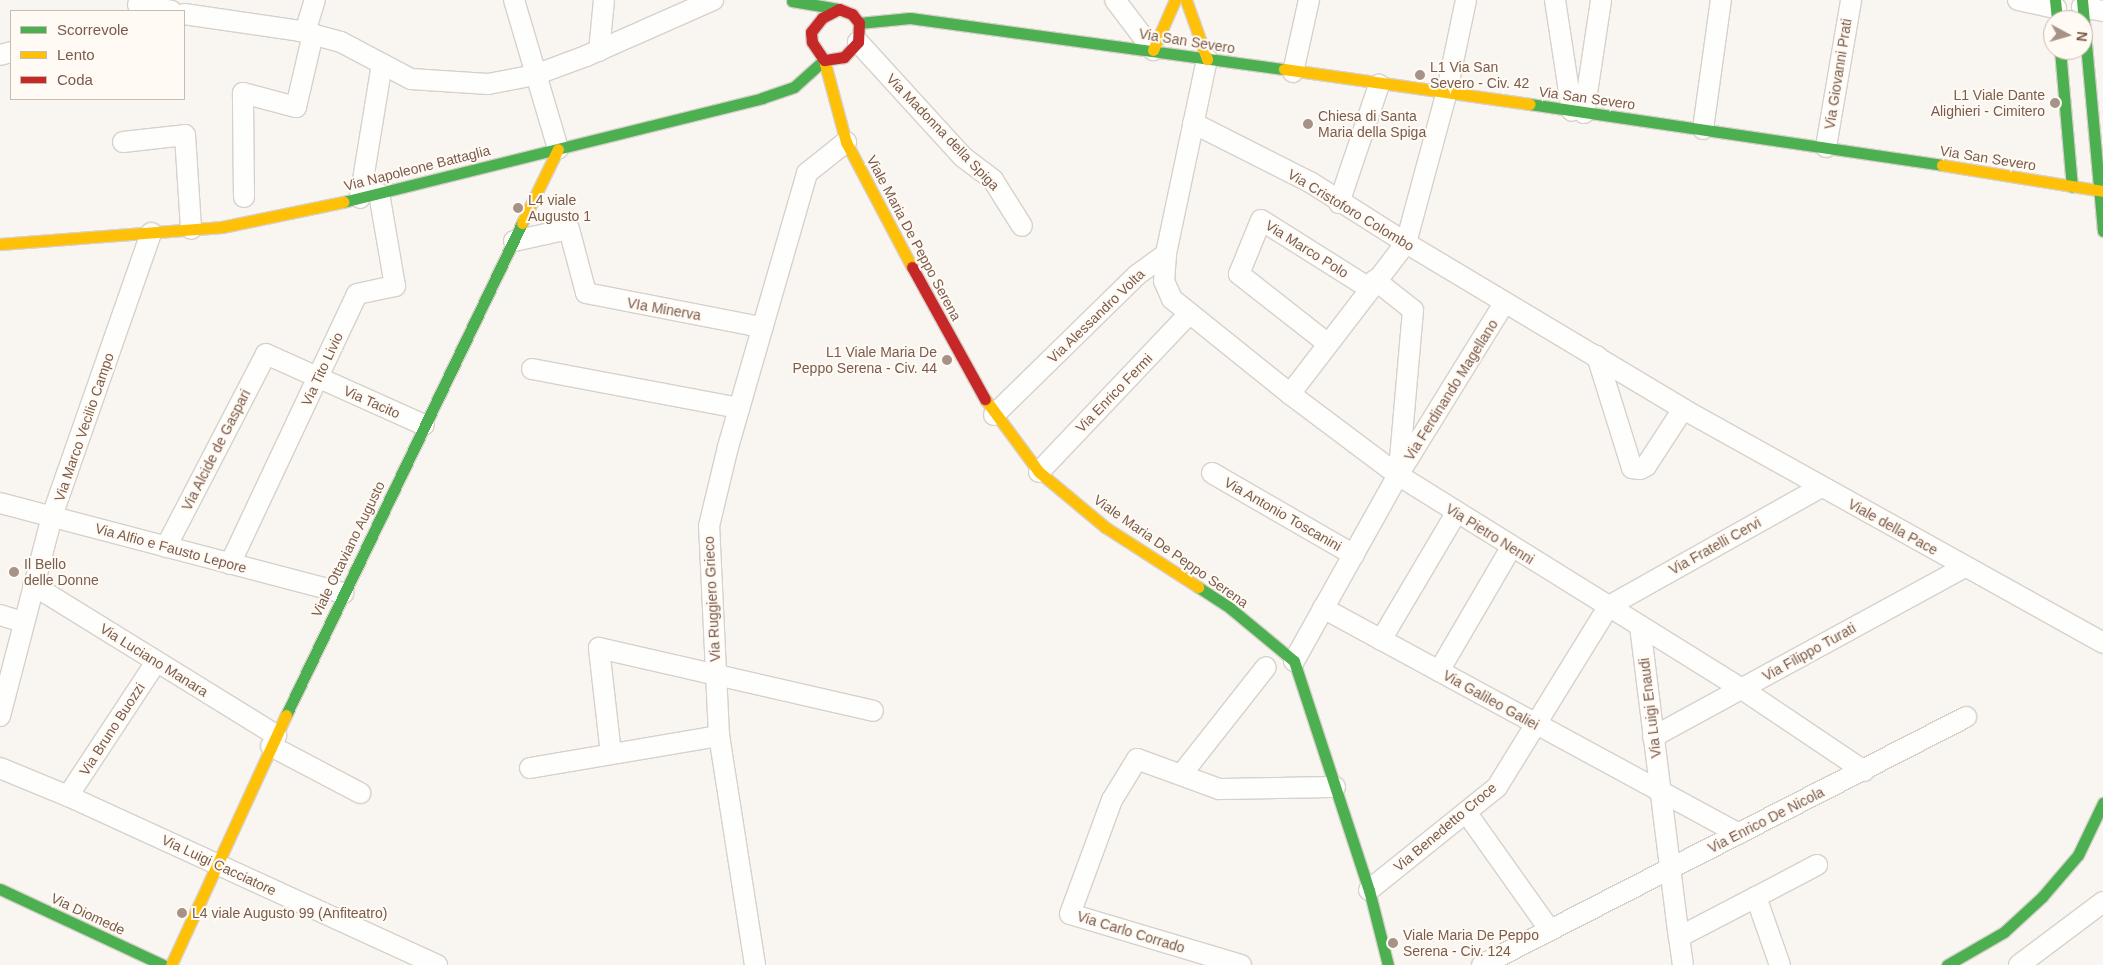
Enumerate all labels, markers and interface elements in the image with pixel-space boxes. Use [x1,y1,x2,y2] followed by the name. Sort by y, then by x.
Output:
[10,10,185,100] legend
[2043,10,2093,60] north arrow
[1821,17,1855,131] street label: Via Giovanni Prati
[57,21,129,38] text: Scorrevole
[1138,25,1236,57] street label: Via San Severo
[2073,31,2090,42] text: N
[57,46,95,63] text: Lento
[1430,59,1529,92] place label: L1 Via San Severo - Civ. 42
[1414,69,1426,81] marker: L1 Via San Severo - Civ. 42
[883,70,1003,194] street label: Via Madonna della Spiga
[57,71,93,88] text: Coda
[1538,83,1636,113] street label: Via San Severo
[1931,87,2045,120] place label: L1 Viale Dante Alighieri - Cimitero
[2049,97,2061,109] marker: L1 Viale Dante Alighieri - Cimitero
[1318,108,1426,140] place label: Chiesa di Santa Maria della Spiga
[1302,118,1314,130] marker: Chiesa di Santa Maria della Spiga
[342,142,492,194] street label: Via Napoleone Battaglia
[1939,142,2037,174] street label: Via San Severo
[863,152,965,324] street label: Viale Maria De Peppo Serena
[1285,166,1417,254] street label: Via Cristoforo Colombo
[528,192,591,224] place label: L4 viale Augusto 1
[512,202,524,214] marker: L4 viale Augusto 1
[1262,217,1352,281] street label: Via Marco Polo
[1044,265,1148,367] street label: Via Alessandro Volta
[626,294,702,324] street label: VIa Minerva
[1401,316,1501,464] street label: Via Ferdinando Magellano
[298,329,346,409] street label: Via Tito Livio
[793,344,937,377] place label: L1 Viale Maria De Peppo Serena - Civ. 44
[51,350,117,504] street label: Via Marco Vecilio Campo
[1072,350,1156,436] street label: Via Enrico Fermi
[941,354,953,366] marker: L1 Viale Maria De Peppo Serena - Civ. 44
[341,382,403,422] street label: Via Tacito
[178,386,254,514] street label: Via Alcide de Gaspari
[1221,473,1345,555] street label: Via Antonio Toscanini
[308,478,388,620] street label: Viale Ottaviano Augusto
[1090,491,1252,611] street label: Viale Maria De Peppo Serena
[1845,495,1941,559] street label: Viale della Pace
[1443,500,1537,568] street label: Via Pietro Nenni
[1666,514,1764,578] street label: Via Fratelli Cervi
[93,520,249,576] street label: Via Alfio e Fausto Lepore
[700,536,724,662] street label: Via Ruggiero Grieco
[24,556,99,588] place label: Il Bello delle Donne
[8,566,20,578] marker: Il Bello delle Donne
[1759,619,1859,685] street label: Via Filippo Turati
[97,620,211,700] street label: Via Luciano Manara
[1636,657,1664,759] street label: Via Luigi Enaudi
[1440,667,1542,733] street label: Via Galileo Galiei
[76,679,148,779] street label: Via Bruno Buozzi
[1390,779,1500,875] street label: Via Benedetto Croce
[1705,783,1827,857] street label: Via Enrico De Nicola
[159,831,279,899] street label: Via Luigi Cacciatore
[48,890,128,938] street label: Via Diomede
[192,905,388,921] place label: L4 viale Augusto 99 (Anfiteatro)
[176,907,188,919] marker: L4 viale Augusto 99 (Anfiteatro)
[1075,908,1187,956] street label: Via Carlo Corrado
[1403,927,1539,960] place label: Viale Maria De Peppo Serena - Civ. 124
[1387,937,1399,949] marker: Viale Maria De Peppo Serena - Civ. 124

